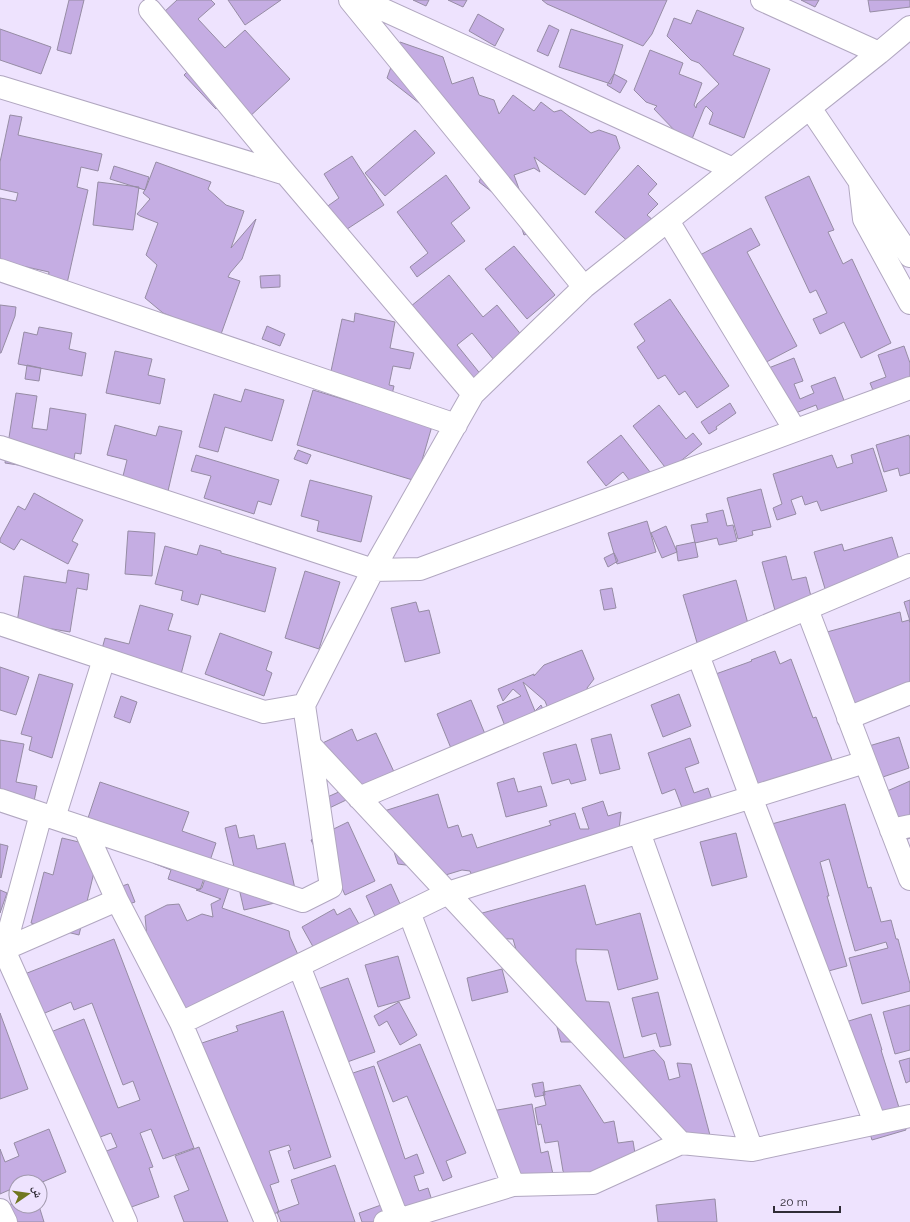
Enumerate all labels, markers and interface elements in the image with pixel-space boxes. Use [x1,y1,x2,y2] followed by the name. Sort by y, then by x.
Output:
[8,1174,48,1214] north arrow
[29,1185,45,1200] text: ش
[774,1188,840,1214] scale bar
[780,1195,808,1209] text: 20 m

